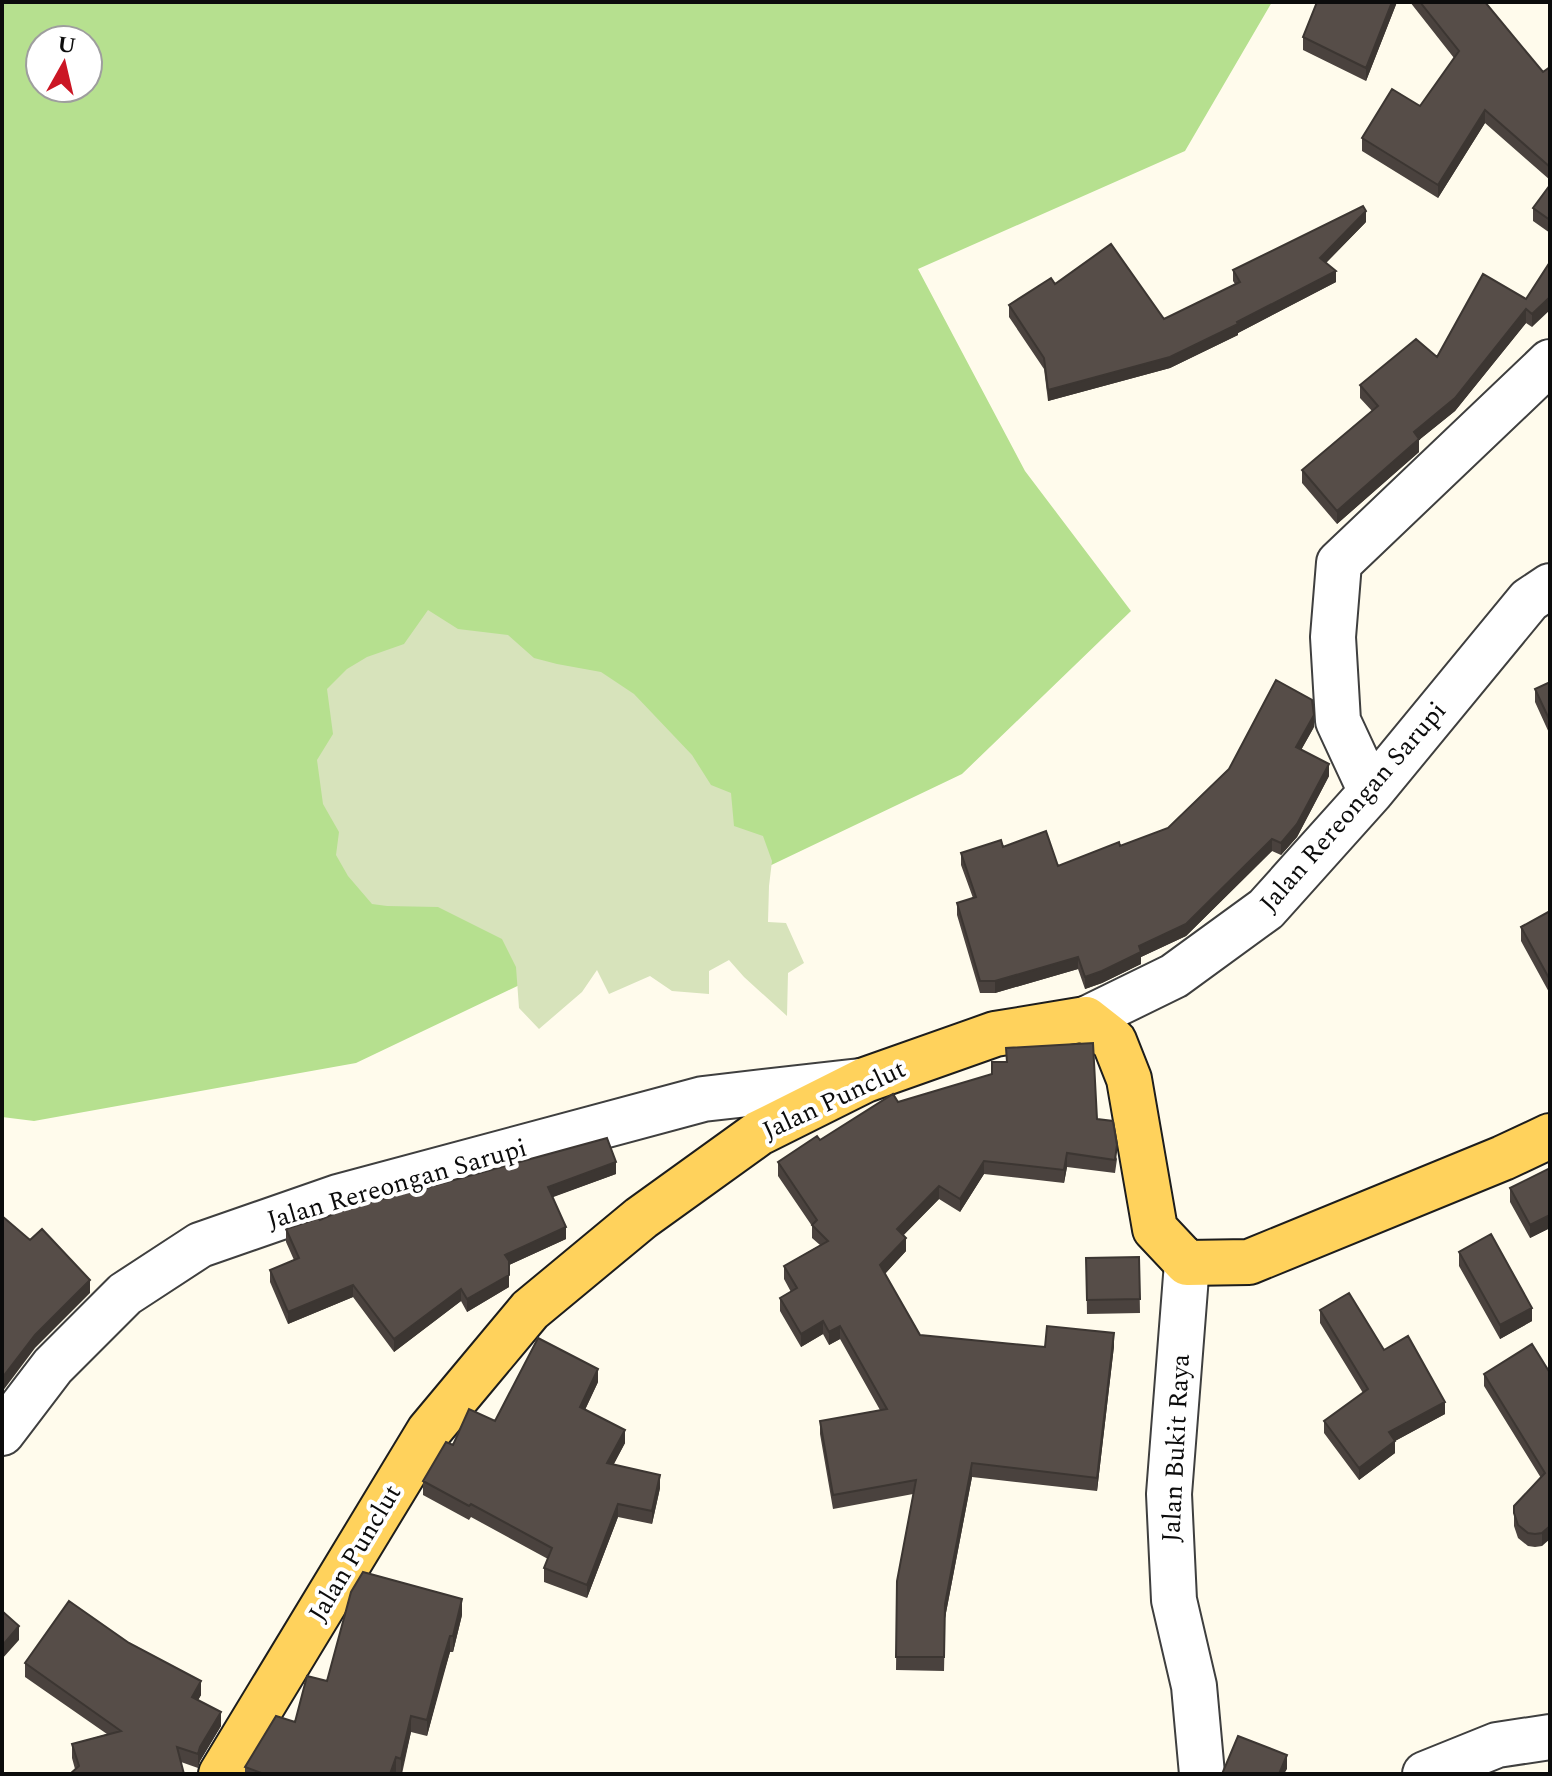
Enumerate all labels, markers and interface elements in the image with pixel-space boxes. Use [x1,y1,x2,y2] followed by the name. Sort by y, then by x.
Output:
[24,24,104,104] north arrow
[55,28,78,63] text: U
[1250,692,1456,922] street label: Jalan Rereongan Sarupi
[756,1049,912,1151] street label: Jalan Punclut
[262,1128,532,1240] street label: Jalan Rereongan Sarupi
[1151,1352,1201,1543] street label: Jalan Bukit Raya
[298,1477,412,1629] street label: Jalan Punclut

